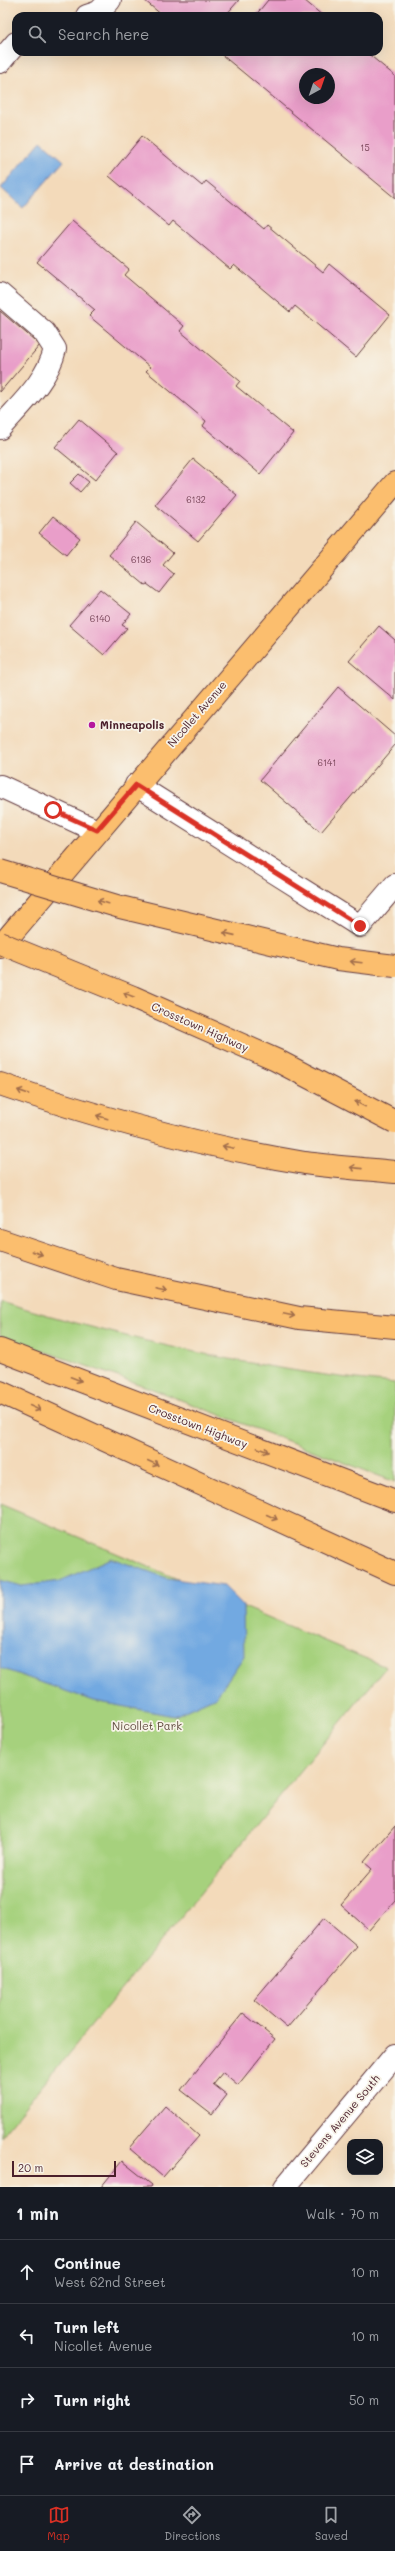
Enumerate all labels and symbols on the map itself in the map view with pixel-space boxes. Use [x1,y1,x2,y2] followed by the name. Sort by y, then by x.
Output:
[299,68,335,104] north arrow
[360,142,370,153] house number: 15
[186,494,206,505] house number: 6132
[131,554,151,565] house number: 6136
[90,613,111,624] house number: 6140
[164,677,230,750] street label: Nicollet Avenue
[100,717,165,732] place label: Minneapolis
[87,720,97,730] marker: Minneapolis
[318,757,336,768] house number: 6141
[44,801,62,819] route start
[97,898,110,905] one-way arrow
[351,917,369,935] route end
[223,929,236,937] one-way arrow
[350,958,363,965] one-way arrow
[123,991,135,999] one-way arrow
[149,998,251,1055] street label: Crosstown Highway
[18,1088,30,1096] one-way arrow
[355,1100,367,1107] one-way arrow
[95,1113,108,1120] one-way arrow
[222,1142,235,1150] one-way arrow
[350,1164,363,1172] one-way arrow
[31,1249,43,1257] one-way arrow
[155,1285,168,1293] one-way arrow
[282,1312,295,1320] one-way arrow
[69,1376,81,1384] one-way arrow
[146,1400,250,1451] street label: Crosstown Highway
[29,1405,41,1412] one-way arrow
[256,1447,268,1455] one-way arrow
[147,1459,159,1467] one-way arrow
[265,1513,277,1521] one-way arrow
[112,1718,182,1733] park label: Nicollet Park
[296,2071,383,2170] street label: Stevens Avenue South
[12,2159,116,2178] scale bar

